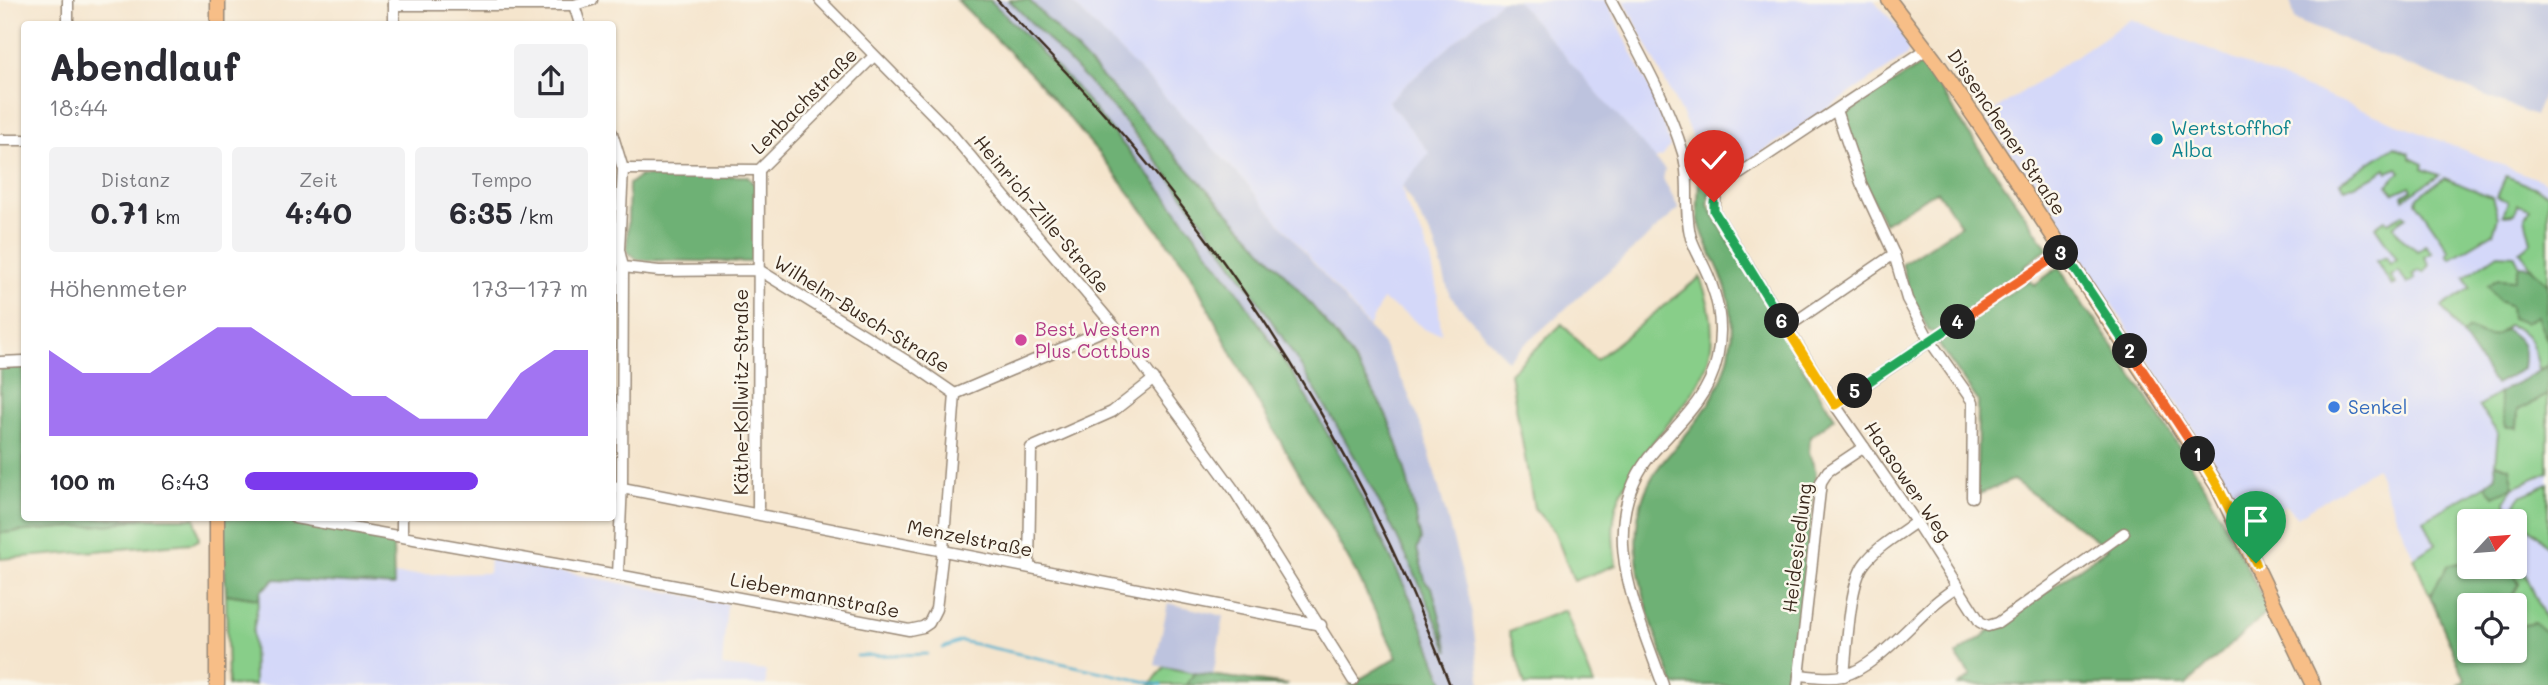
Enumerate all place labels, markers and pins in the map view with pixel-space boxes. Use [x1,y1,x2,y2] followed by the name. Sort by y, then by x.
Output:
[2171,115,2291,162] place label: Wertstoffhof Alba
[1684,130,1744,202] pin
[2149,131,2165,147] marker: Wertstoffhof Alba
[2044,236,2078,270] pin: 3
[1764,304,1800,338] pin: 6
[1940,304,1976,340] pin: 4
[1035,316,1160,363] place label: Best Western Plus Cottbus
[1013,332,1029,348] marker: Best Western Plus Cottbus
[2112,334,2148,368] pin: 2
[1838,374,1872,408] pin: 5
[2348,394,2408,419] place label: Senkel
[2326,399,2342,415] marker: Senkel
[2180,436,2216,472] pin: 1
[2226,491,2286,563] pin

